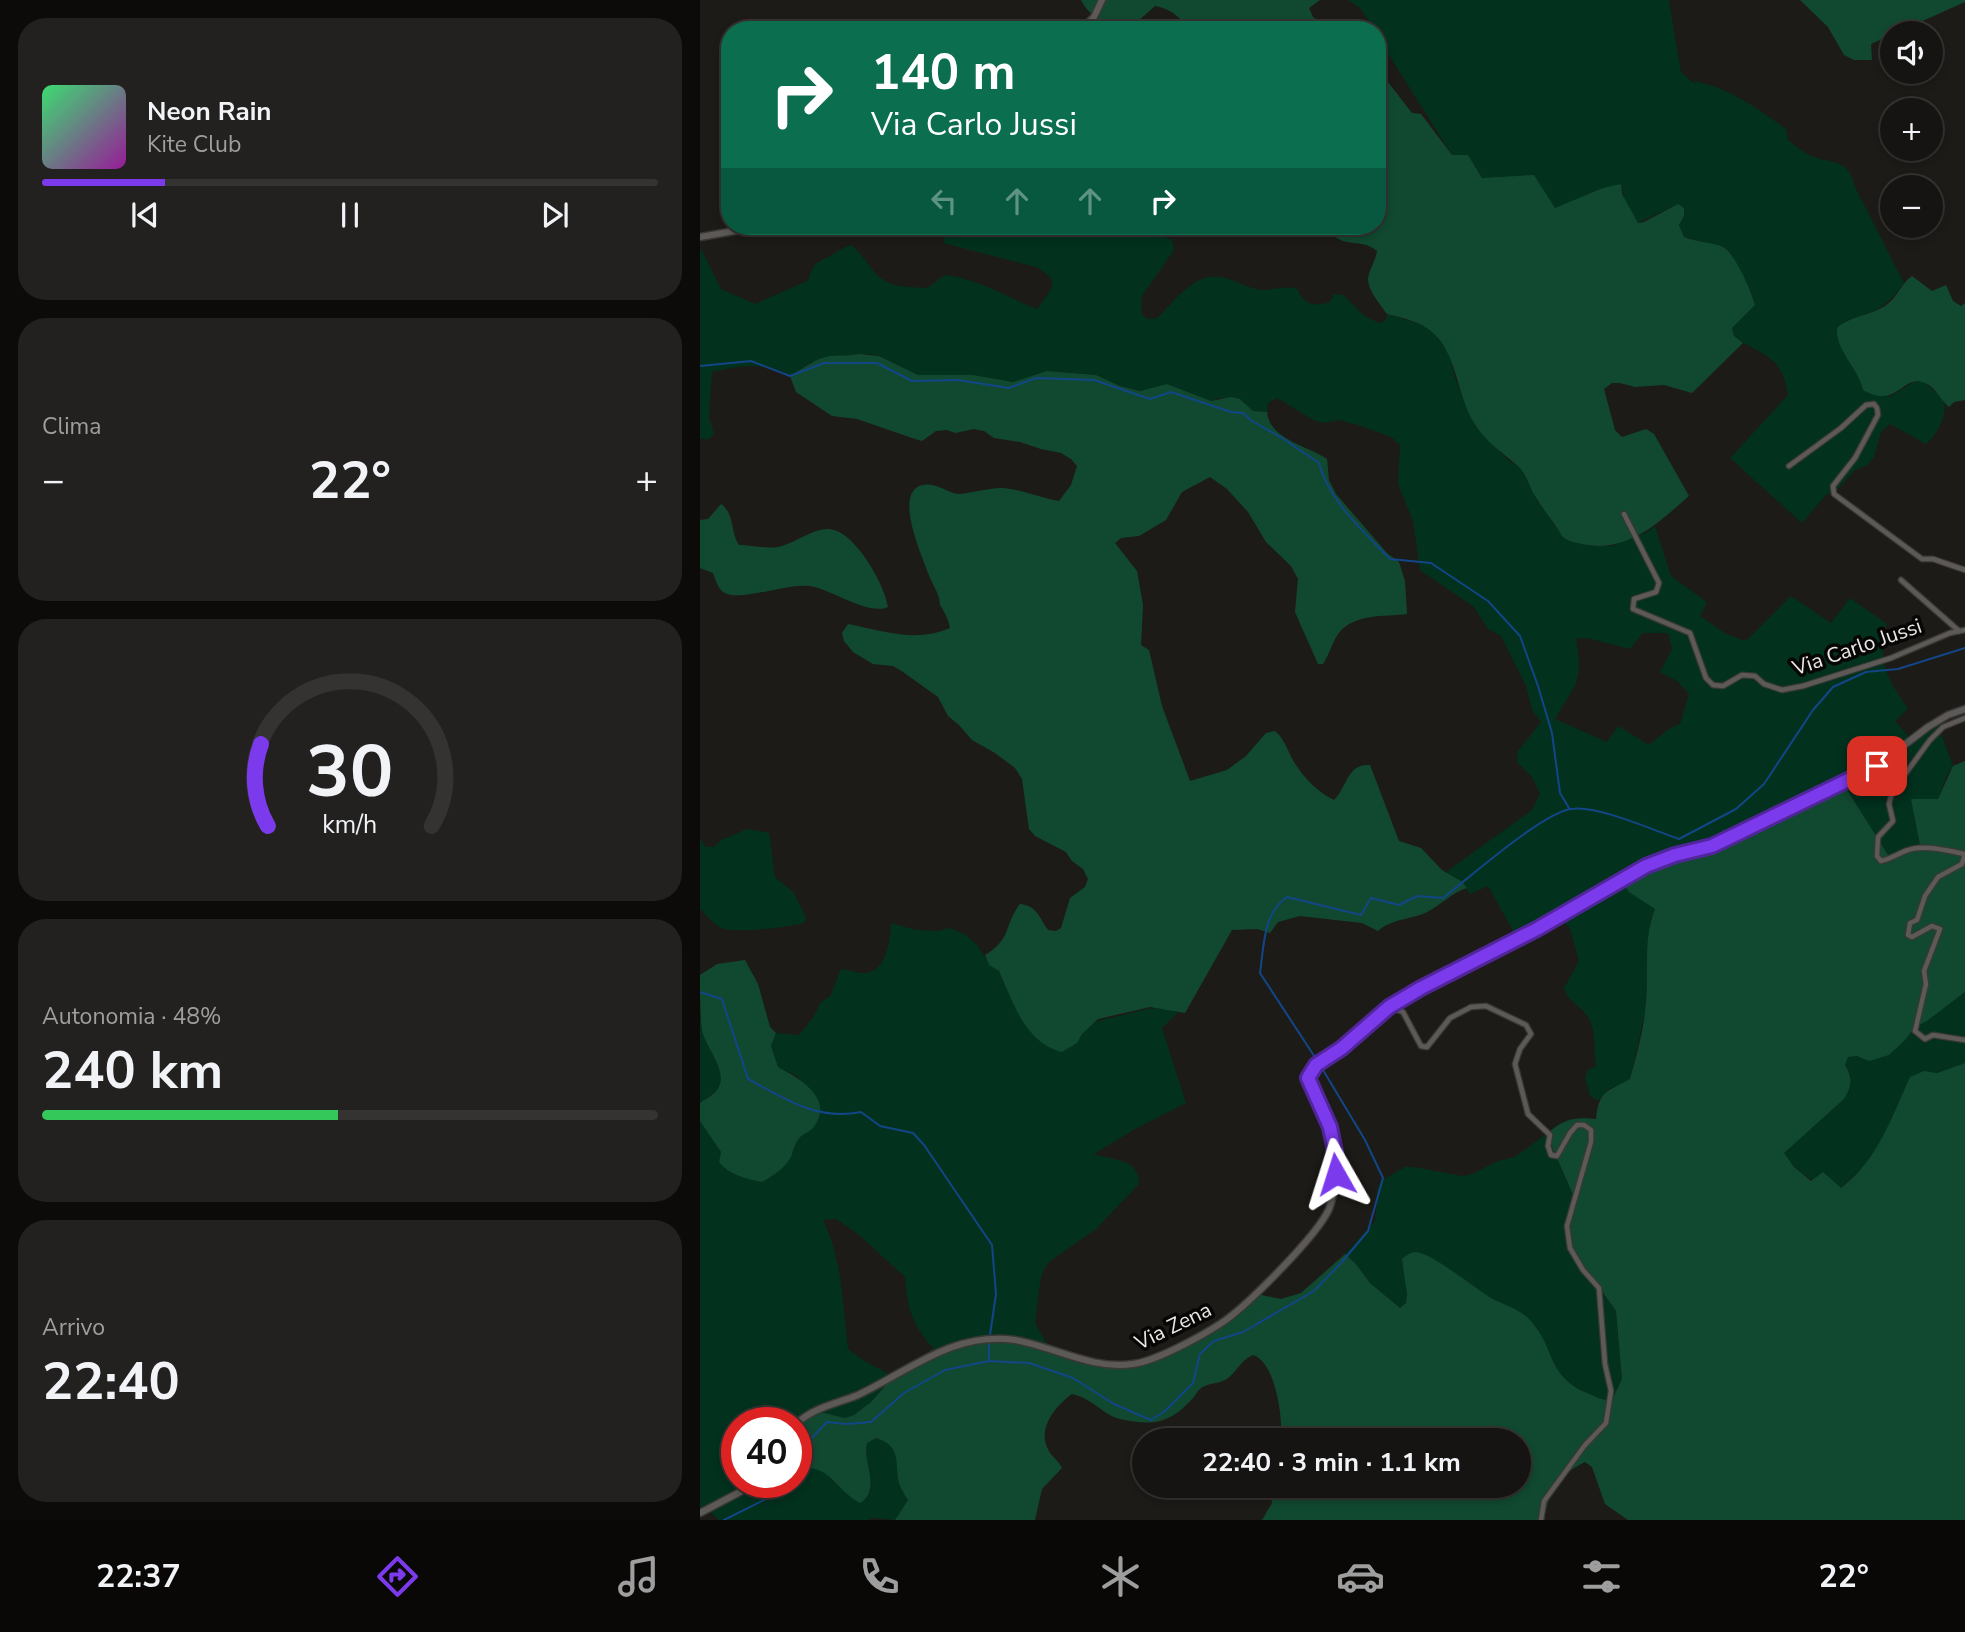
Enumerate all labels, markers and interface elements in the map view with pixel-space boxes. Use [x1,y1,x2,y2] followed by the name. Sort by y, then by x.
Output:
[1880,21,1943,238] map controls
[1880,21,1943,84] button: sound
[871,39,1015,106] text: 140 m
[756,49,847,140] icon: right
[147,94,272,129] text: Neon Rain
[1880,98,1943,161] button: +
[871,103,1077,146] text: Via Carlo Jussi
[147,129,241,160] text: Kite Club
[1880,175,1943,238] button: −
[925,182,963,220] icon: left
[998,182,1036,220] icon: ahead
[1071,182,1109,220] icon: ahead
[1144,182,1182,220] icon: right
[126,196,164,234] icon: previous
[331,196,369,234] icon: pause
[536,196,574,234] icon: next
[42,411,102,442] text: Clima
[309,445,391,516] text: 22°
[42,455,65,506] text: −
[635,455,658,506] text: +
[1788,612,1925,683] street label: Via Carlo Jussi
[306,722,394,822] text: 30
[1847,736,1907,796] pin
[1858,747,1896,785] icon: arrive
[322,808,378,842] text: km/h
[42,1001,222,1032] text: Autonomia · 48%
[42,1035,223,1106] text: 240 km
[1299,1137,1373,1211] position arrow
[1129,1295,1216,1357] street label: Via Zena
[42,1312,105,1343] text: Arrivo
[42,1346,180,1417] text: 22:40
[721,1407,812,1498] speed limit sign: 40
[1202,1445,1461,1480] text: 22:40 · 3 min · 1.1 km
[373,1552,422,1601] icon: directions
[614,1552,663,1601] icon: music
[855,1552,904,1601] icon: phone
[1096,1552,1145,1601] icon: climate
[1336,1552,1385,1601] icon: car
[1577,1552,1626,1601] icon: filters
[96,1555,181,1598] text: 22:37
[1818,1555,1869,1598] text: 22°

